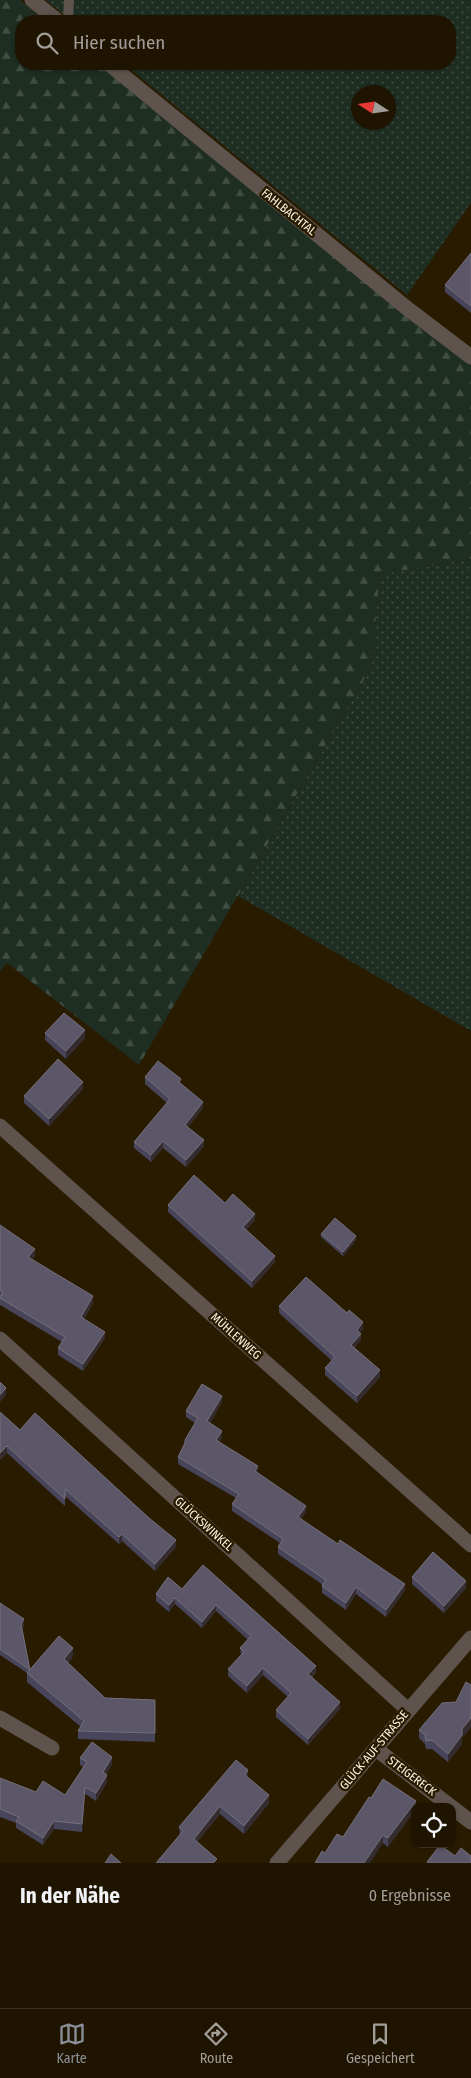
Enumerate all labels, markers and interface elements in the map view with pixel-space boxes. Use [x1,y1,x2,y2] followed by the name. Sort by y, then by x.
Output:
[15,15,456,70] search box
[33,29,61,57] icon: search
[73,31,165,54] text: Hier suchen
[351,85,396,130] north arrow
[259,186,320,239] street label: FAHLBACHTAL
[208,1308,265,1362] street label: MÜHLENWEG
[172,1493,238,1554] street label: GLÜCKSWINKEL
[335,1706,411,1792] street label: GLÜCK-AUF-STRASSE
[385,1753,439,1799] street label: STEIGERECK
[411,1803,456,1848] map controls
[411,1803,456,1848] button: locate
[20,1883,120,1909] text: In der Nähe
[369,1886,451,1905] text: 0 Ergebnisse
[56,2020,87,2067] tab: Karte
[200,2020,233,2067] tab: Route
[346,2020,415,2067] tab: Gespeichert

